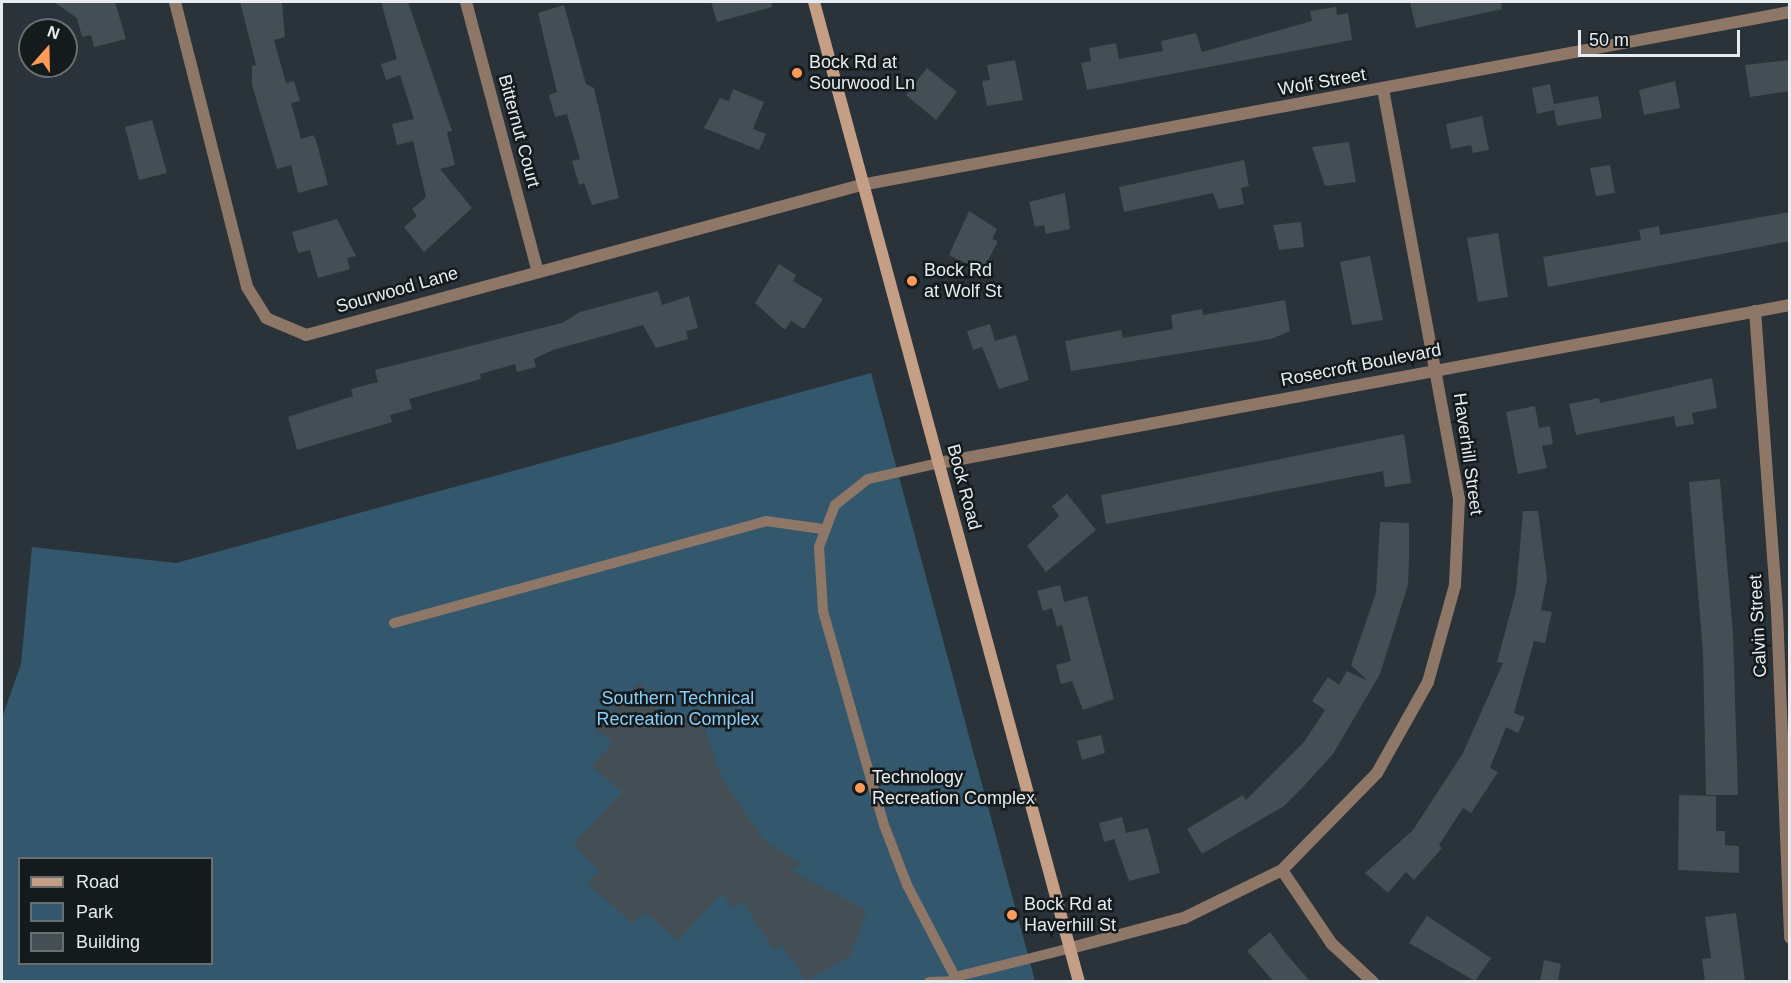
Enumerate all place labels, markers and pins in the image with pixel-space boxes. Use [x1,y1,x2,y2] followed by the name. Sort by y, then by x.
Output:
[809,52,915,94] place label: Bock Rd at Sourwood Ln
[790,66,804,80] marker: Bock Rd at Sourwood Ln
[924,260,1002,302] place label: Bock Rd at Wolf St
[905,274,919,288] marker: Bock Rd at Wolf St
[872,767,1035,810] place label: Technology Recreation Complex
[853,781,867,795] marker: Technology Recreation Complex
[1024,894,1116,936] place label: Bock Rd at Haverhill St
[1005,908,1019,922] marker: Bock Rd at Haverhill St

